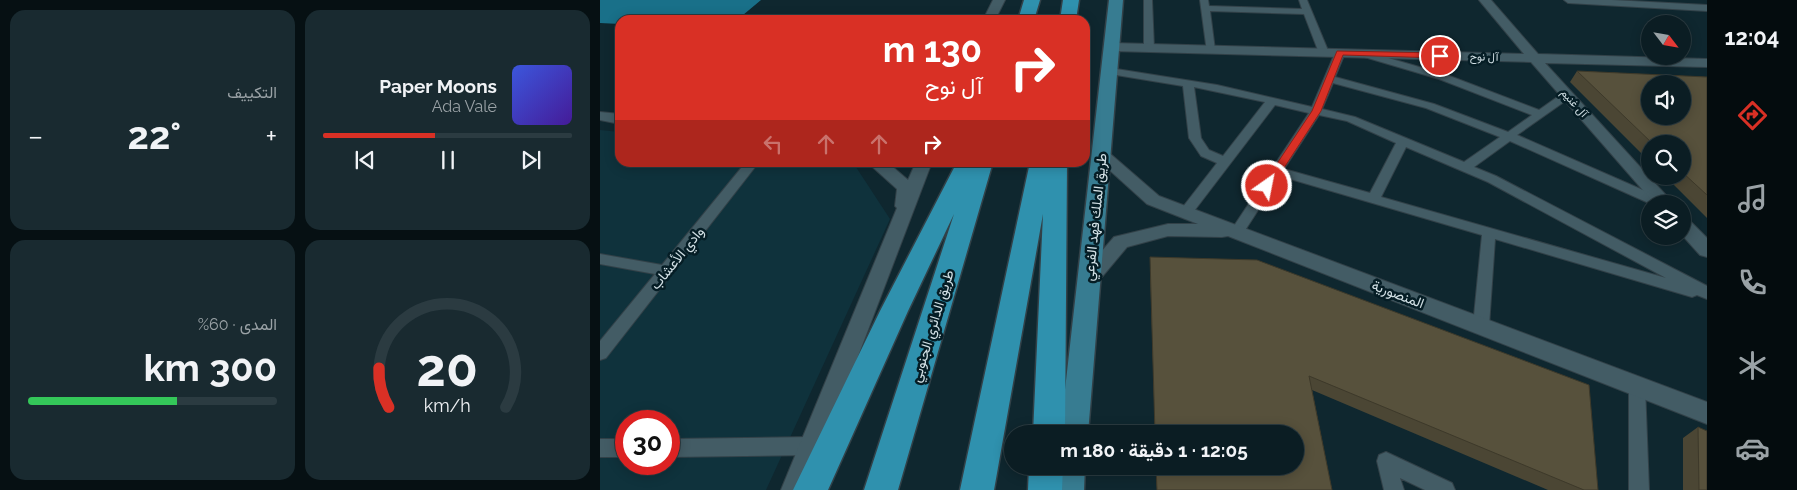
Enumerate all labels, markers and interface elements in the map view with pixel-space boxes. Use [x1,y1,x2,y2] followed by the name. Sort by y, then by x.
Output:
[1641,15,1691,65] north arrow
[1641,15,1691,245] map controls
[1725,24,1779,50] text: 12:04
[883,29,982,70] text: 130 m
[1000,35,1065,100] icon: right
[1419,35,1461,77] pin
[1426,42,1454,70] icon: arrive
[1470,50,1500,65] street label: آل نوح
[925,73,982,99] text: آل نوح
[379,75,497,97] text: Paper Moons
[1641,75,1691,125] button: sound
[227,83,277,102] text: التكييف
[1557,86,1591,122] street label: آل غنيم
[432,97,497,116] text: Ada Vale
[1735,98,1770,133] icon: directions
[128,113,181,158] text: 22°
[28,120,43,153] text: −
[265,120,277,153] text: +
[759,130,787,158] icon: left
[812,130,840,158] icon: ahead
[865,130,893,158] icon: ahead
[918,130,946,158] icon: right
[1641,135,1691,185] button: search
[351,146,379,174] icon: previous
[434,146,462,174] icon: pause
[517,146,545,174] icon: next
[1080,152,1114,282] street label: طريق الملك فهد الفرعي
[1240,159,1292,211] position arrow
[1735,181,1770,216] icon: music
[1641,195,1691,245] button: layers
[647,223,710,295] street label: وادي الأعشاب
[1735,265,1770,300] icon: phone
[907,268,961,385] street label: طريق الدائري الجنوبي
[1369,277,1426,312] street label: المنصورية
[198,315,277,334] text: المدى · 60%
[417,337,478,398] text: 20
[143,345,277,390] text: 300 km
[1735,348,1770,383] icon: climate
[424,395,471,416] text: km/h
[615,410,680,475] speed limit sign: 30
[1735,431,1770,466] icon: car
[1060,439,1248,461] text: 12:05 · 1 دقيقة · 180 m

